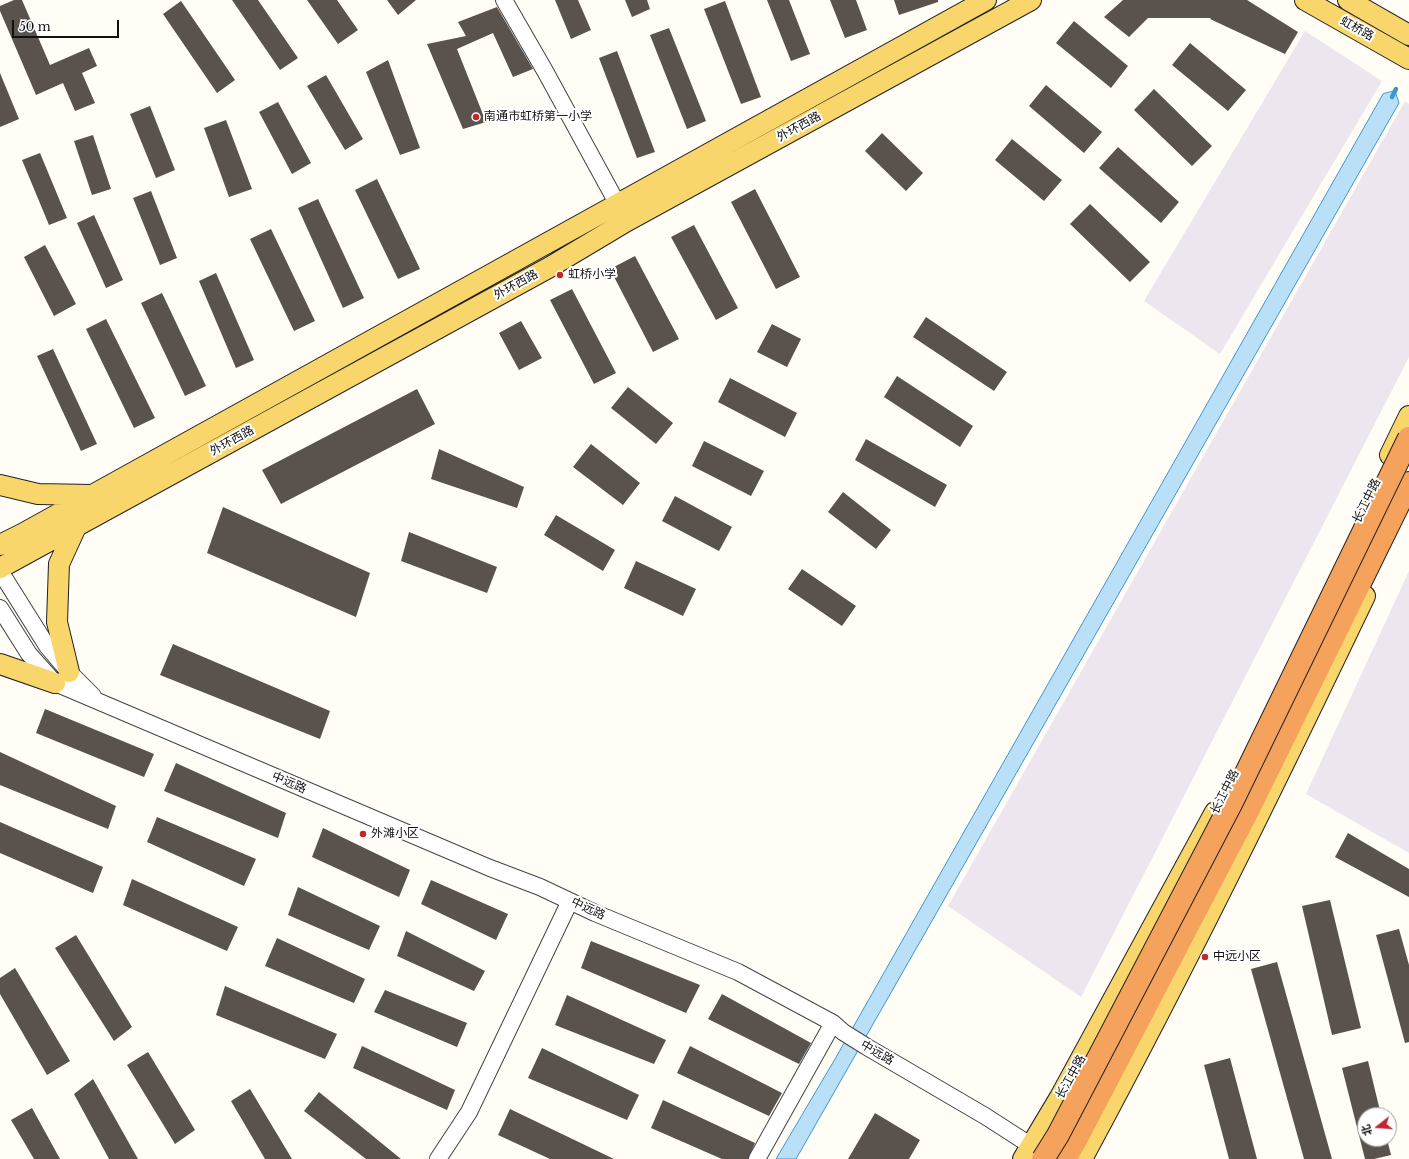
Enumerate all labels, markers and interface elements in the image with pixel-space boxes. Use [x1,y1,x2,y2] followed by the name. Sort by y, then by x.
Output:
[14,12,121,38] scale bar
[1338,14,1376,44] street label: 虹桥路
[19,19,51,34] text: 50 m
[775,109,823,145] street label: 外环西路
[484,110,592,124] place label: 南通市虹桥第一小学
[471,112,481,122] marker: 南通市虹桥第一小学
[492,267,540,303] street label: 外环西路
[568,268,616,282] place label: 虹桥小学
[555,270,565,280] marker: 虹桥小学
[208,423,256,459] street label: 外环西路
[1350,476,1384,526] street label: 长江中路
[1208,767,1242,817] street label: 长江中路
[270,769,308,797] street label: 中远路
[371,827,419,841] place label: 外滩小区
[358,829,368,839] marker: 外滩小区
[569,895,607,923] street label: 中远路
[1213,950,1261,964] place label: 中远小区
[1200,952,1210,962] marker: 中远小区
[858,1038,896,1068] street label: 中远路
[1053,1053,1089,1101] street label: 长江中路
[1357,1107,1397,1147] north arrow
[1358,1123,1375,1138] text: 北

